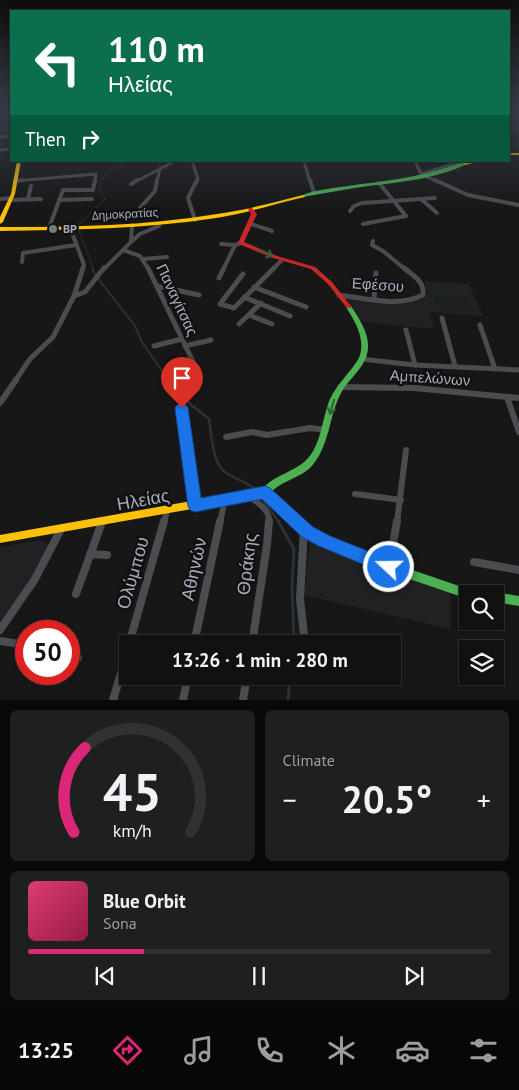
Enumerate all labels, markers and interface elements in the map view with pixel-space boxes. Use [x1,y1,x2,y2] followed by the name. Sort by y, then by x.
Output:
[108,26,205,72] text: 110 m
[25,30,90,95] icon: left
[108,70,173,98] text: Ηλείας
[76,125,104,153] icon: right
[25,127,66,151] text: Then
[91,204,159,223] street label: Δημοκρατίας
[63,221,77,236] place label: BP
[47,223,59,235] marker: BP
[258,249,273,259] one-way arrow
[152,261,202,339] street label: Παναγίτσας
[351,273,405,296] street label: Εφέσου
[161,357,203,408] pin
[168,364,196,392] icon: arrive
[389,365,471,390] street label: Αμπελώνων
[327,398,336,414] one-way arrow
[115,484,171,515] street label: Ηλείας
[231,531,262,596] street label: Θράκης
[111,534,154,612] street label: Ολύμπου
[176,535,211,603] street label: Αθηνών
[362,540,414,592] position arrow
[459,585,504,685] map controls
[459,585,504,630] button: search
[15,620,80,685] speed limit sign: 50
[459,640,504,685] button: layers
[172,648,348,672] text: 13:26 · 1 min · 280 m
[283,750,335,770] text: Climate
[103,758,162,825] text: 45
[341,774,432,823] text: 20.5°
[283,781,297,818] text: −
[477,781,491,818] text: +
[113,819,152,842] text: km/h
[103,889,186,913] text: Blue Orbit
[103,913,137,933] text: Sona
[91,962,119,990] icon: previous
[245,962,273,990] icon: pause
[400,962,428,990] icon: next
[110,1033,145,1068] icon: directions
[181,1033,216,1068] icon: music
[252,1033,287,1068] icon: phone
[324,1033,359,1068] icon: climate
[395,1033,430,1068] icon: car
[466,1033,501,1068] icon: filters
[18,1036,74,1064] text: 13:25

